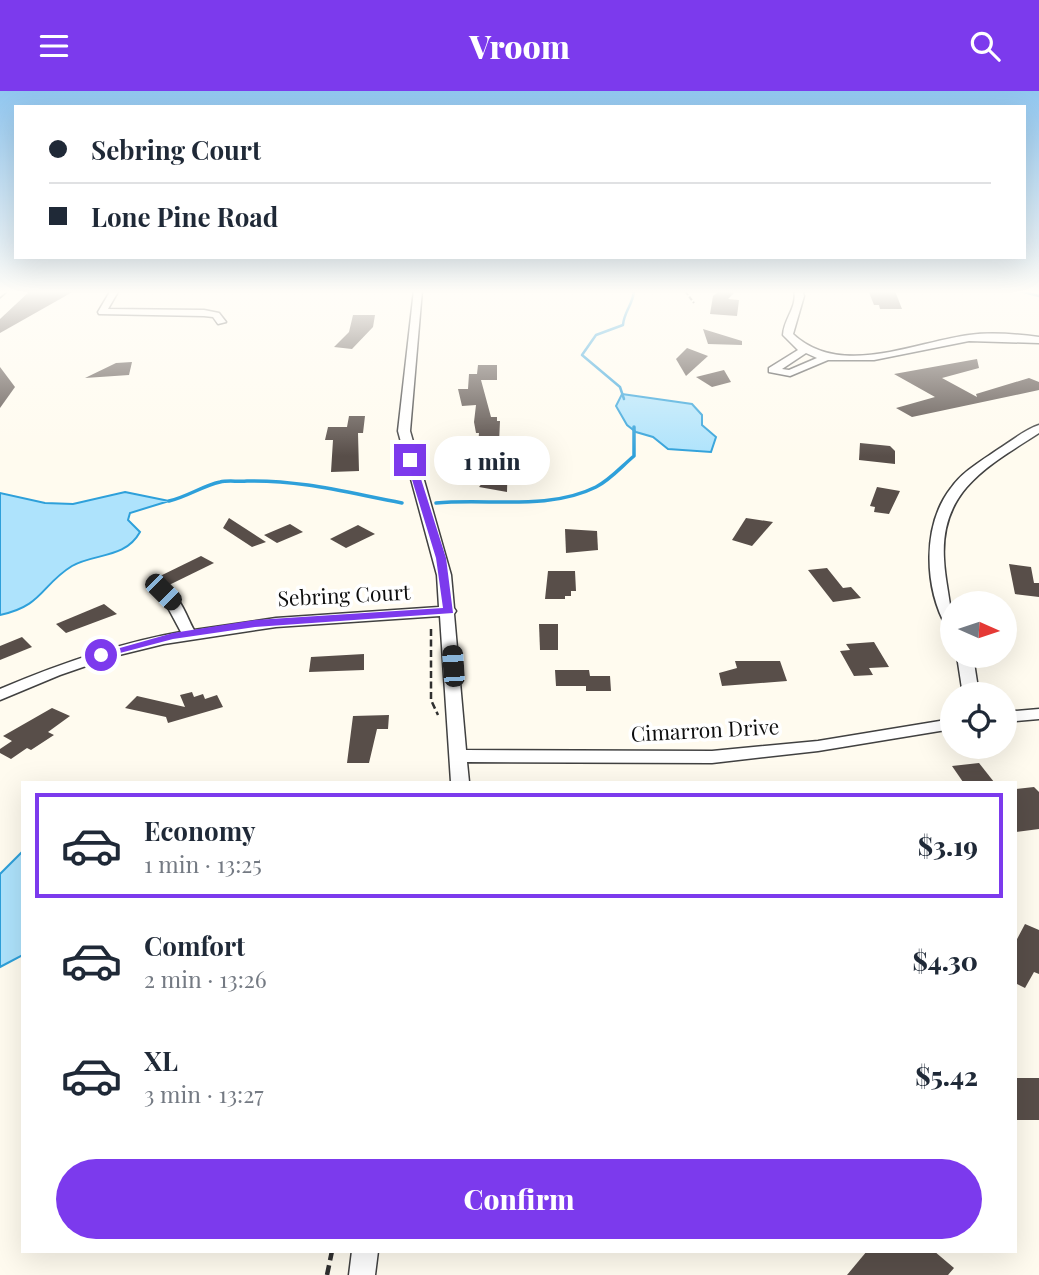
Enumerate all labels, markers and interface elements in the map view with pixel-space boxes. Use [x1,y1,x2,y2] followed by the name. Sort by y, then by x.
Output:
[469,24,570,67] text: Vroom
[35,27,73,65] icon: menu
[966,27,1004,65] icon: search
[91,132,261,167] text: Sebring Court
[91,199,278,234] text: Lone Pine Road
[434,435,550,485] callout: 1 min
[394,444,426,476] route end
[464,445,520,476] text: 1 min
[141,570,186,614] car
[277,577,412,611] street label: Sebring Court
[940,591,1017,669] north arrow
[940,591,1017,759] map controls
[85,639,117,671] route start
[442,644,465,688] car
[940,682,1017,759] button: locate
[630,711,780,747] street label: Cimarron Drive
[144,813,255,848] text: Economy
[60,814,123,877] icon: car
[918,828,978,863] text: $3.19
[144,848,262,879] text: 1 min · 13:25
[144,928,245,963] text: Comfort
[60,929,123,992] icon: car
[912,943,978,978] text: $4.30
[144,963,267,994] text: 2 min · 13:26
[144,1043,178,1078] text: XL
[60,1044,123,1107] icon: car
[915,1058,978,1093] text: $5.42
[144,1078,264,1109] text: 3 min · 13:27
[56,1159,982,1239] button: Confirm

